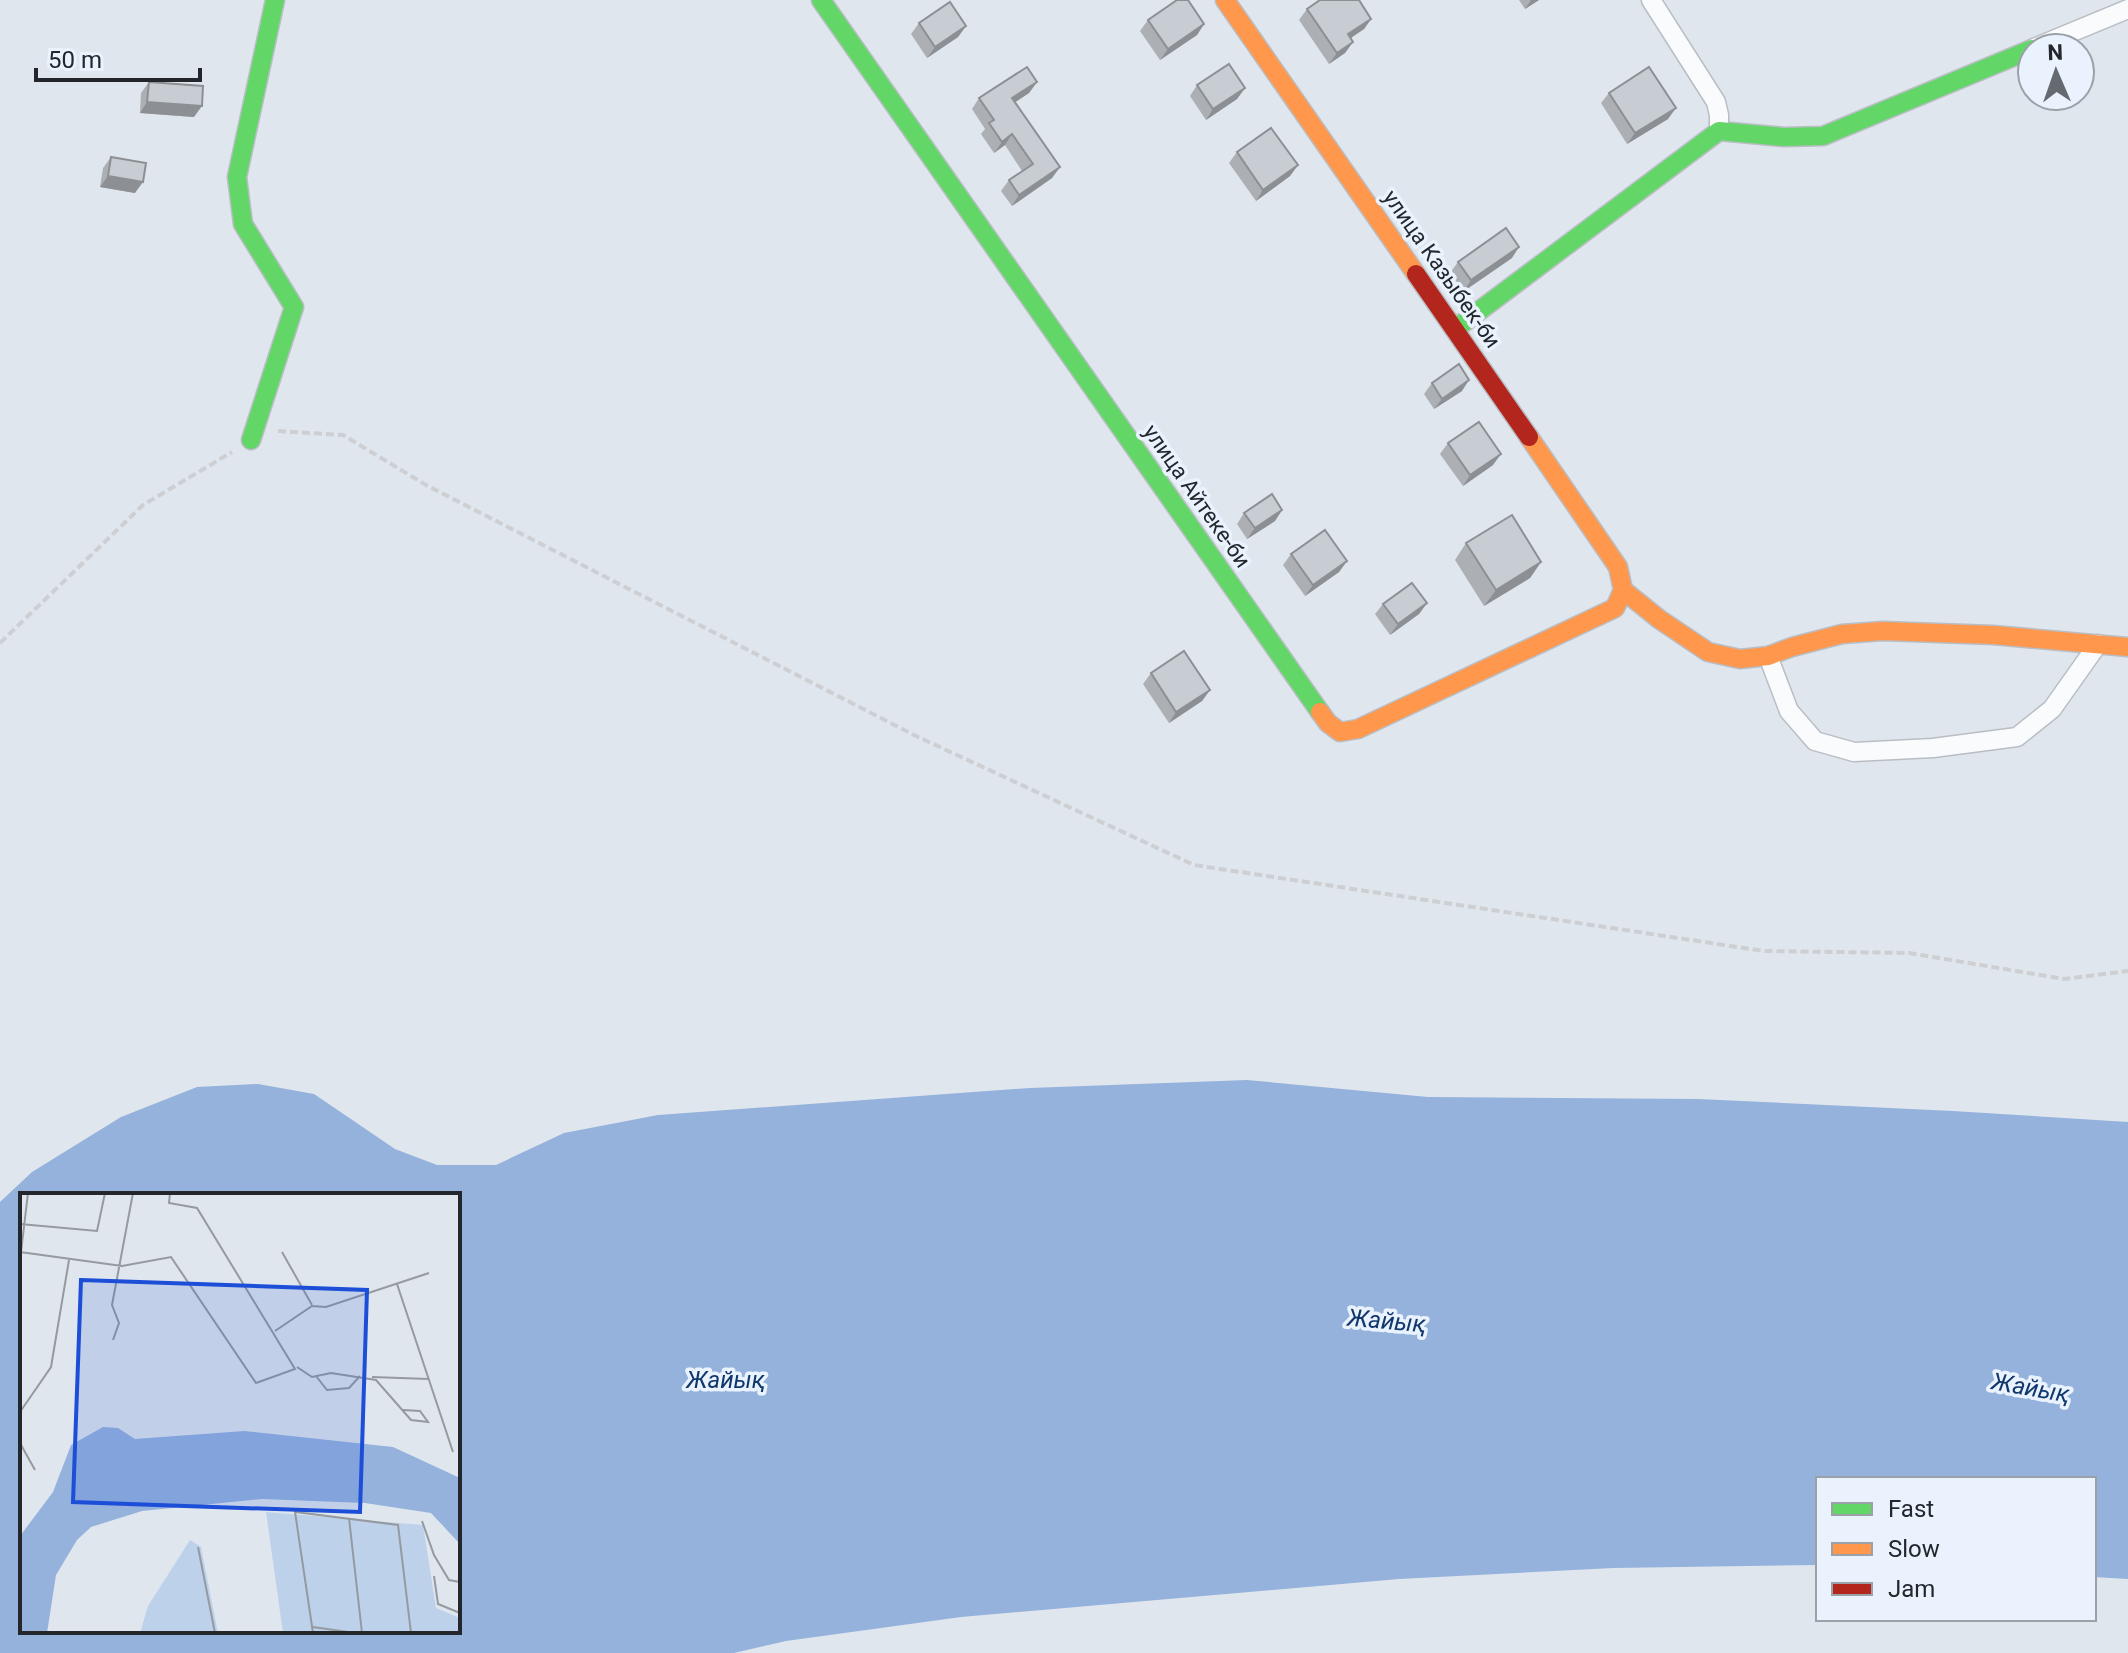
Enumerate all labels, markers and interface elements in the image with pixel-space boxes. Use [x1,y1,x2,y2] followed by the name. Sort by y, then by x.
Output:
[36,32,200,82] scale bar
[2016,32,2096,112] north arrow
[2047,40,2064,65] text: N
[48,46,102,74] text: 50 m
[1378,185,1506,353] street label: улица Казыбек-би
[1138,420,1256,572] street label: улица Айтеке-би
[20,1193,460,1633] inset map
[1345,1304,1428,1338] water label: Жайық
[685,1366,766,1394] water label: Жайық
[1989,1367,2073,1409] water label: Жайық
[1816,1477,2096,1621] legend
[1888,1495,1934,1523] text: Fast
[1888,1535,1940,1563] text: Slow
[1888,1575,1935,1603] text: Jam

